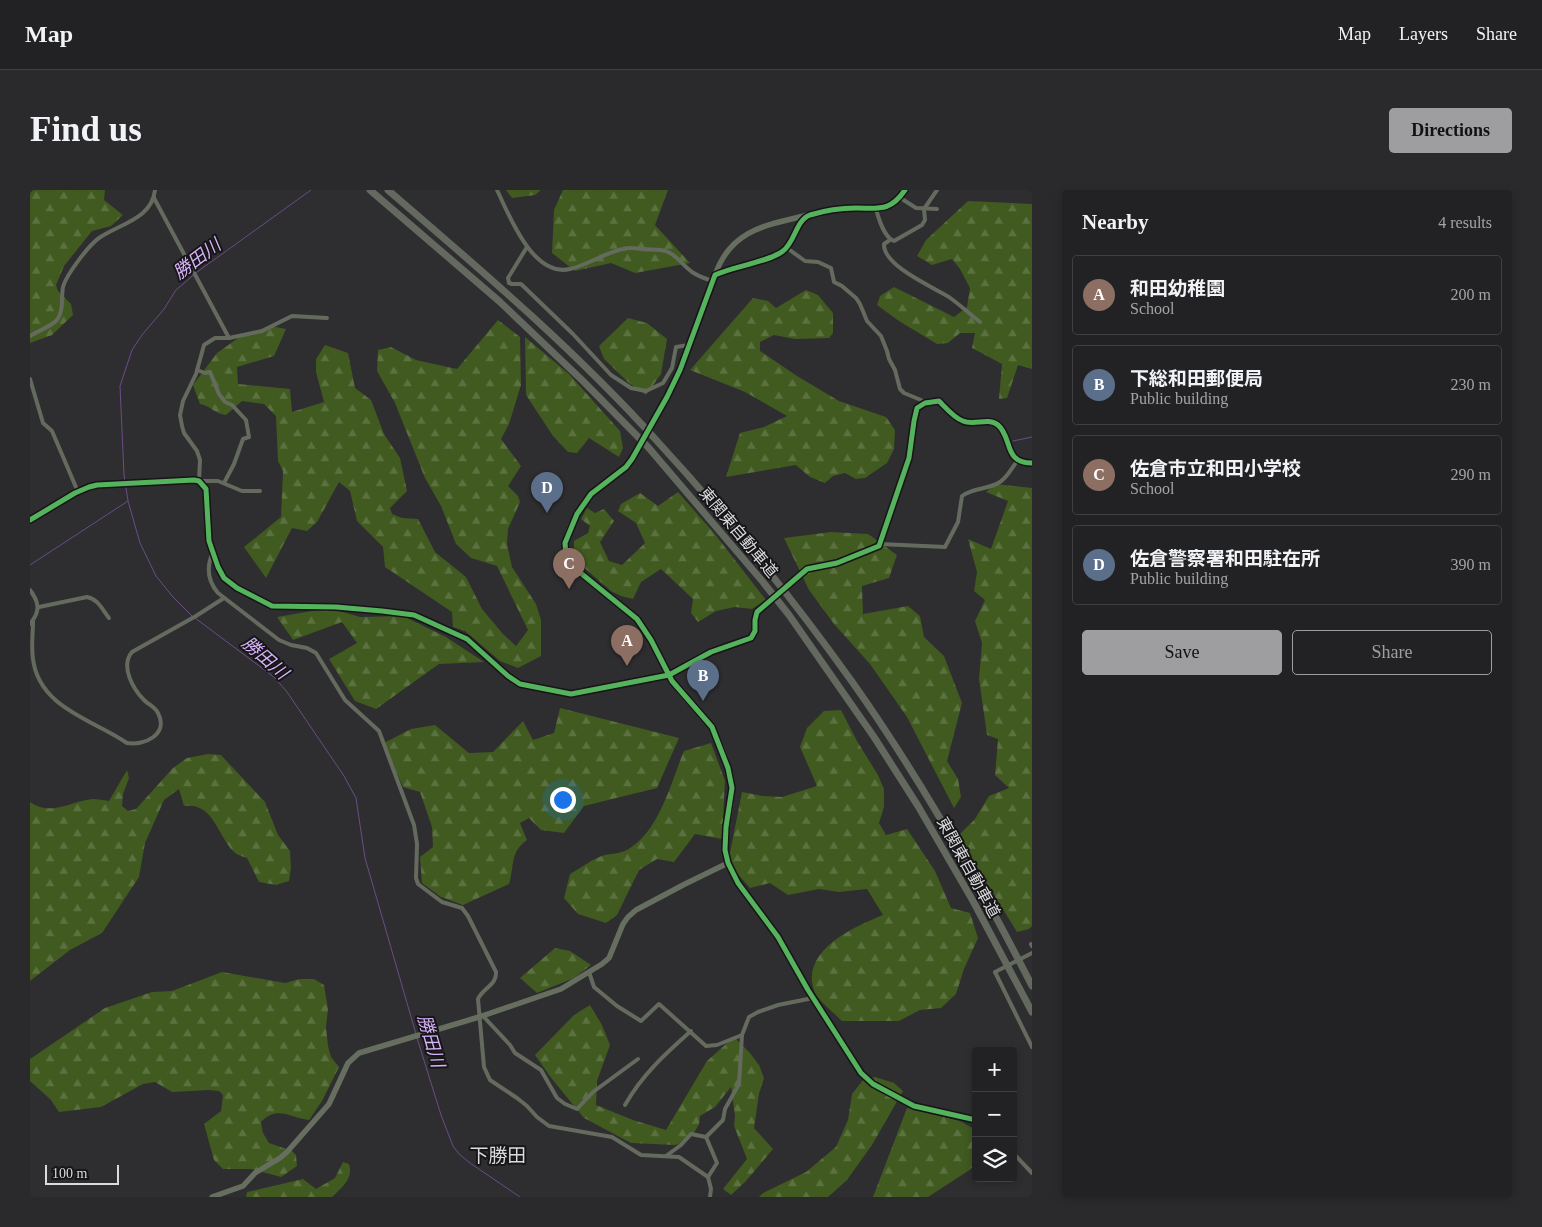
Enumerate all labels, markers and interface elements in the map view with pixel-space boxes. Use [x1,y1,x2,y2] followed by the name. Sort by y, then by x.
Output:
[25,21,73,47] text: Map
[1338,24,1371,44] text: Map
[1399,24,1448,44] text: Layers
[1476,24,1517,44] text: Share
[1389,108,1512,153] button: Directions
[30,110,142,149] text: Find us
[1082,210,1149,234] text: Nearby
[1438,214,1492,231] text: 4 results
[169,234,226,283] water label: 勝田川
[1130,278,1225,299] text: 和田幼稚園
[1093,286,1105,303] text: A
[1451,286,1491,303] text: 200 m
[1130,300,1174,317] text: School
[1130,368,1263,389] text: 下総和田郵便局
[1094,376,1104,393] text: B
[1451,376,1491,393] text: 230 m
[1130,390,1228,407] text: Public building
[1130,458,1301,479] text: 佐倉市立和田小学校
[1093,466,1105,483] text: C
[1451,466,1491,483] text: 290 m
[531,472,563,513] pin: D
[1130,480,1174,497] text: School
[696,484,781,581] street label: 東関東自動車道
[553,548,585,589] pin: C
[1130,548,1320,569] text: 佐倉警察署和田駐在所
[1093,556,1105,573] text: D
[1451,556,1491,573] text: 390 m
[1130,570,1228,587] text: Public building
[611,625,643,666] pin: A
[1082,630,1282,675] button: Save
[1292,630,1492,675] button: Share
[238,633,293,685] water label: 勝田川
[687,660,719,701] pin: B
[550,787,576,813] your location
[934,814,1003,920] street label: 東関東自動車道
[414,1012,449,1072] water label: 勝田川
[972,1047,1017,1182] map controls
[972,1047,1017,1092] button: +
[972,1092,1017,1137] button: −
[972,1137,1017,1182] button: layers
[469,1145,527,1166] district label: 下勝田
[45,1162,119,1185] scale bar
[52,1166,87,1181] text: 100 m

